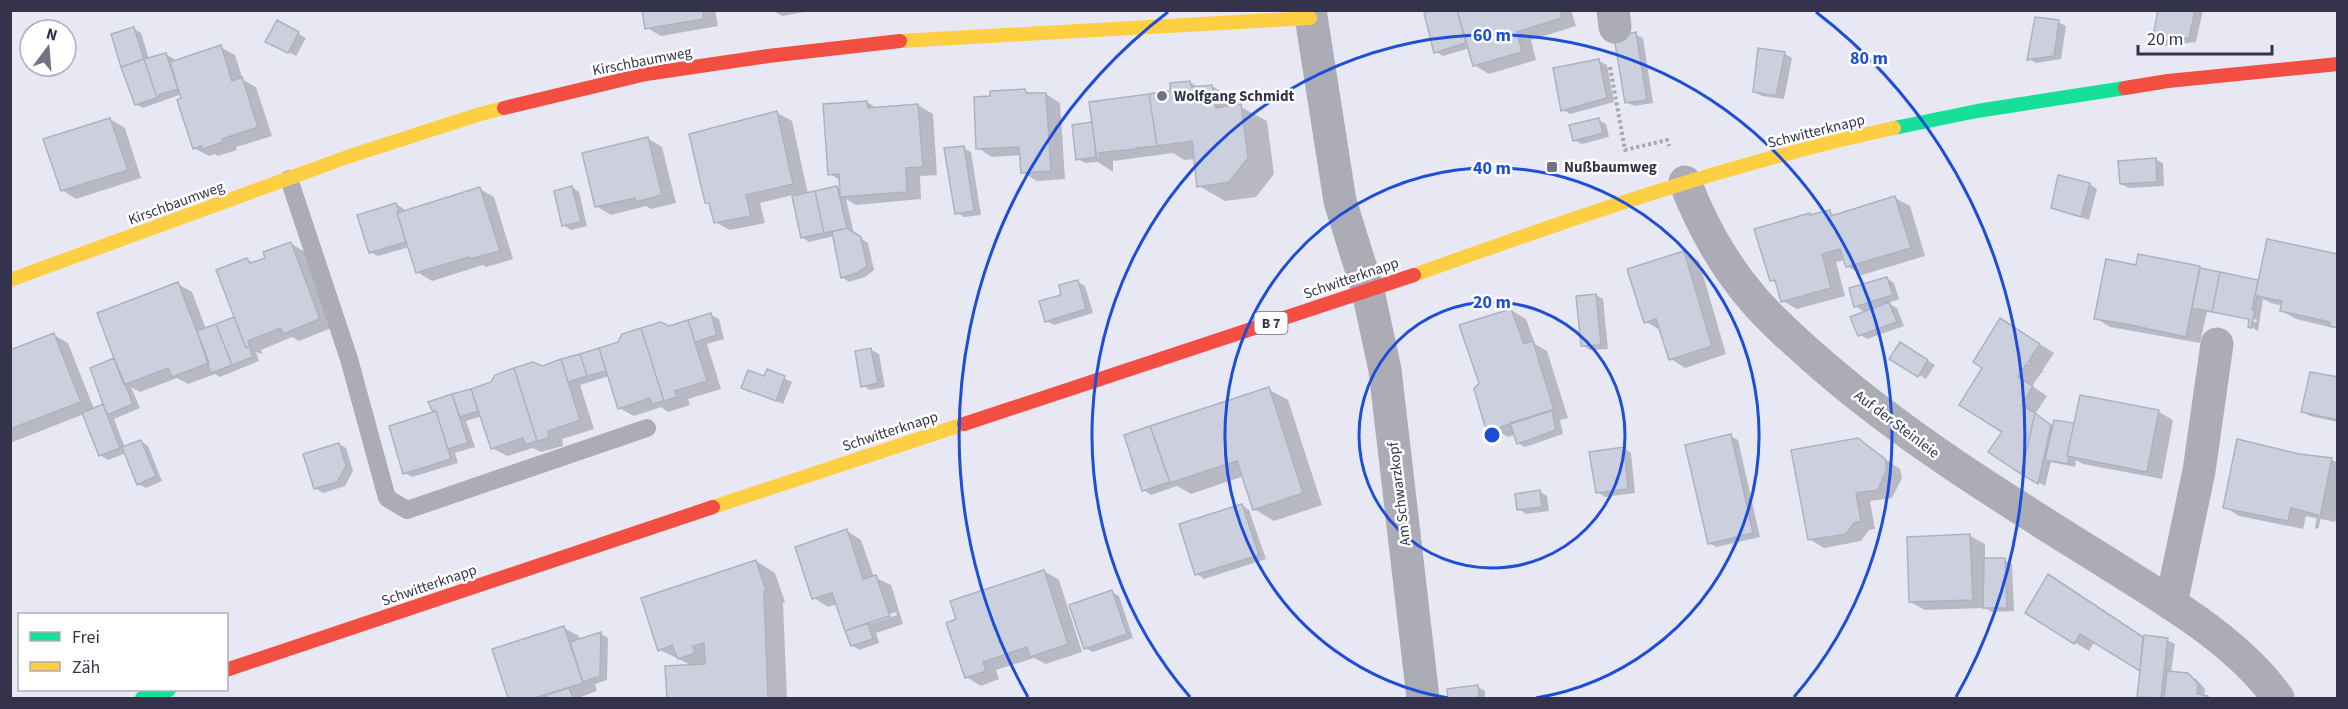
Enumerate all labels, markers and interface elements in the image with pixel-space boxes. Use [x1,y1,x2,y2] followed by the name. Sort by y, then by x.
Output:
[18,18,78,78] north arrow
[2138,18,2272,56] scale bar
[44,23,60,47] text: N
[1473,23,1511,48] text: 60 m
[2147,27,2183,52] text: 20 m
[591,41,694,81] street label: Kirschbaumweg
[1850,46,1888,71] text: 80 m
[1174,86,1294,107] place label: Wolfgang Schmidt
[1155,89,1169,103] marker: Wolfgang Schmidt
[1765,109,1867,154] street label: Schwitterknapp
[1473,156,1511,181] text: 40 m
[1564,157,1657,178] place label: Nußbaumweg
[1545,160,1559,174] marker: Nußbaumweg
[125,176,227,231] street label: Kirschbaumweg
[1301,252,1402,305] street label: Schwitterknapp
[1473,290,1511,315] text: 20 m
[1254,312,1288,334] road number: B 7
[1850,385,1944,463] street label: Auf der Steinleie
[840,406,941,457] street label: Schwitterknapp
[1482,425,1502,445] centre of rings
[1383,440,1416,547] street label: Am Schwarzkopf
[379,559,480,612] street label: Schwitterknapp
[18,613,228,691] legend
[72,625,100,650] text: Frei
[72,655,100,680] text: Zäh

